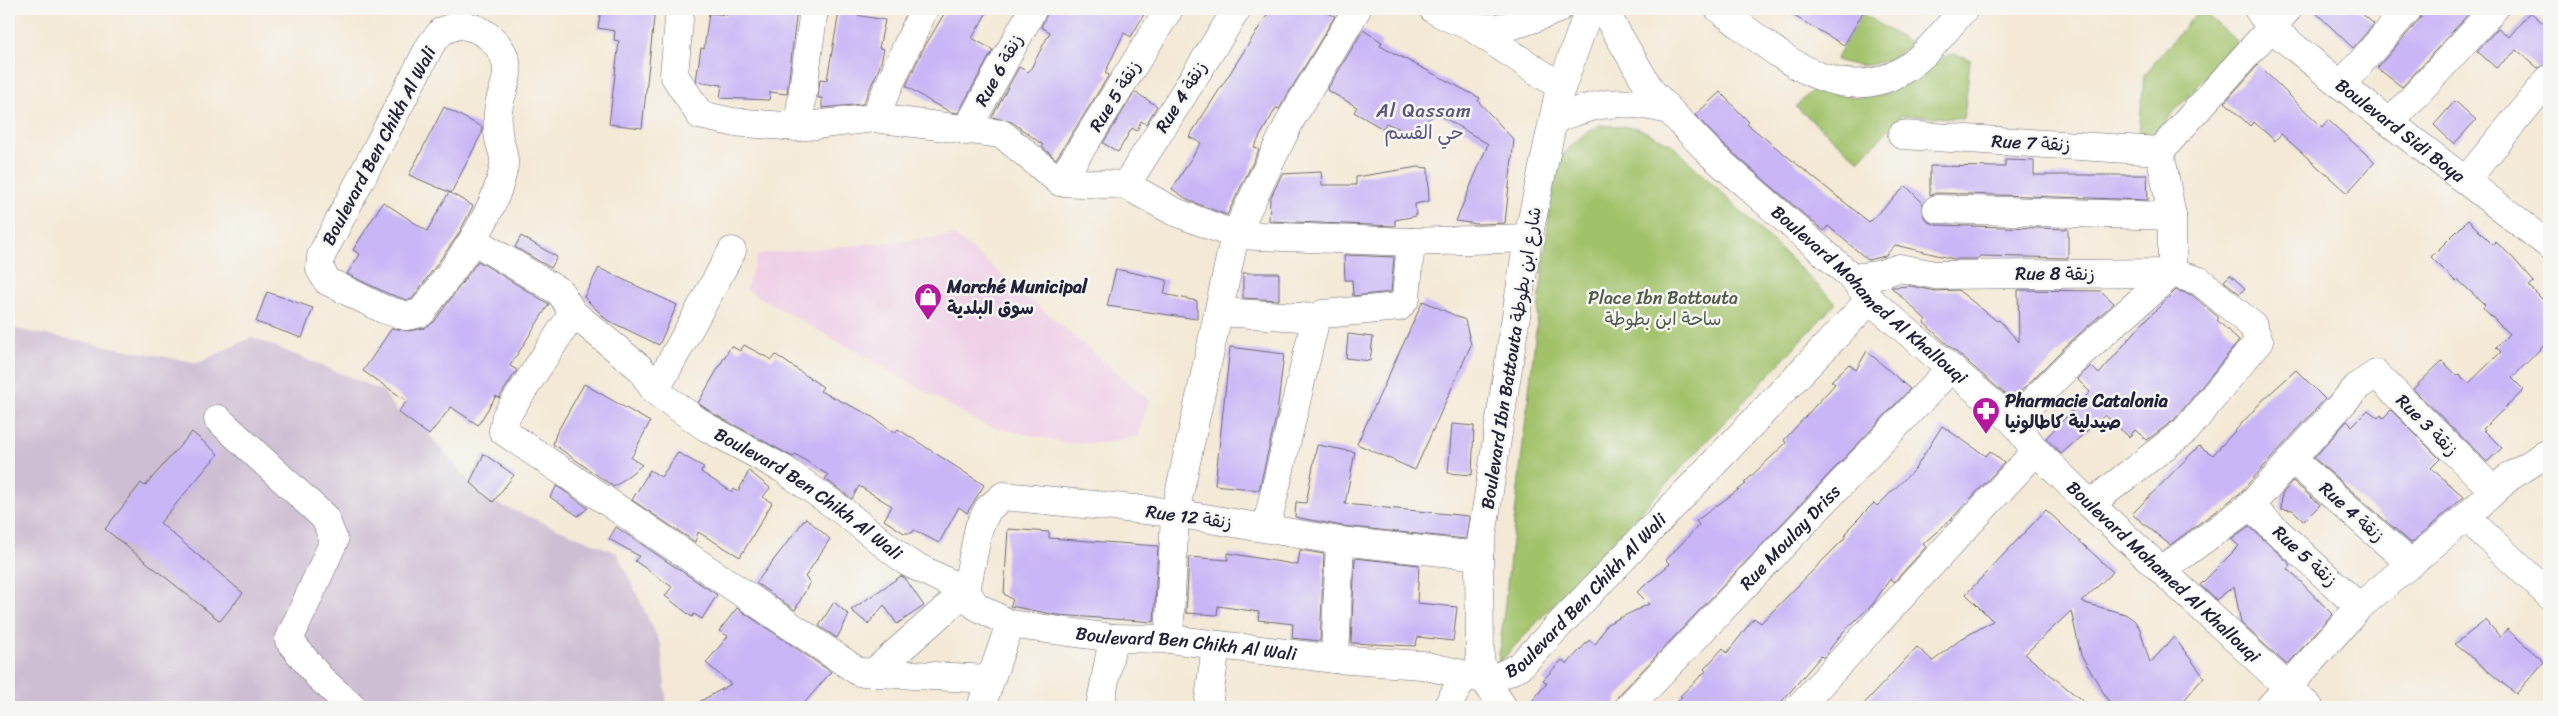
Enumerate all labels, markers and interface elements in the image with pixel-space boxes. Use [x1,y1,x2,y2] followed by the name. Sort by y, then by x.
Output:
[966,28,1032,112] street label: Rue 6 زنقة
[313,40,446,251] street label: Boulevard Ben Chikh Al Wali
[1080,54,1150,138] street label: Rue 5 زنقة
[1146,55,1216,139] street label: Rue 4 زنقة
[2328,70,2473,192] street label: Boulevard Sidi Boya
[1375,94,1472,149] district label: Al Qassam حي القسم
[1991,125,2071,161] street label: Rue 7 زنقة
[1763,197,1976,393] street label: Boulevard Mohamed Al Khallouqi
[1471,205,1551,511] street label: Boulevard Ibn Battouta شارع ابن بطوطة
[2015,258,2095,290] street label: Rue 8 زنقة
[946,271,1088,324] place label: Marché Municipal سوق البلدية
[913,282,943,321] shop icon: Marché Municipal سوق البلدية
[1588,282,1738,335] park label: Place Ibn Battouta ساحة ابن بطوطة
[2005,385,2169,438] place label: Pharmacie Catalonia صيدلية كاطالونيا
[2388,386,2466,464] street label: Rue 3 زنقة
[1971,396,2001,435] pharmacy icon: Pharmacie Catalonia صيدلية كاطالونيا
[708,418,910,569] street label: Boulevard Ben Chikh Al Wali
[2059,473,2269,672] street label: Boulevard Mohamed Al Khallouqi
[2312,473,2392,551] street label: Rue 4 زنقة
[1732,476,1849,598] street label: Rue Moulay Driss
[1144,495,1234,539] street label: Rue 12 زنقة
[1499,505,1675,687] street label: Boulevard Ben Chikh Al Wali
[2265,517,2345,595] street label: Rue 5 زنقة
[1074,617,1299,670] street label: Boulevard Ben Chikh Al Wali

